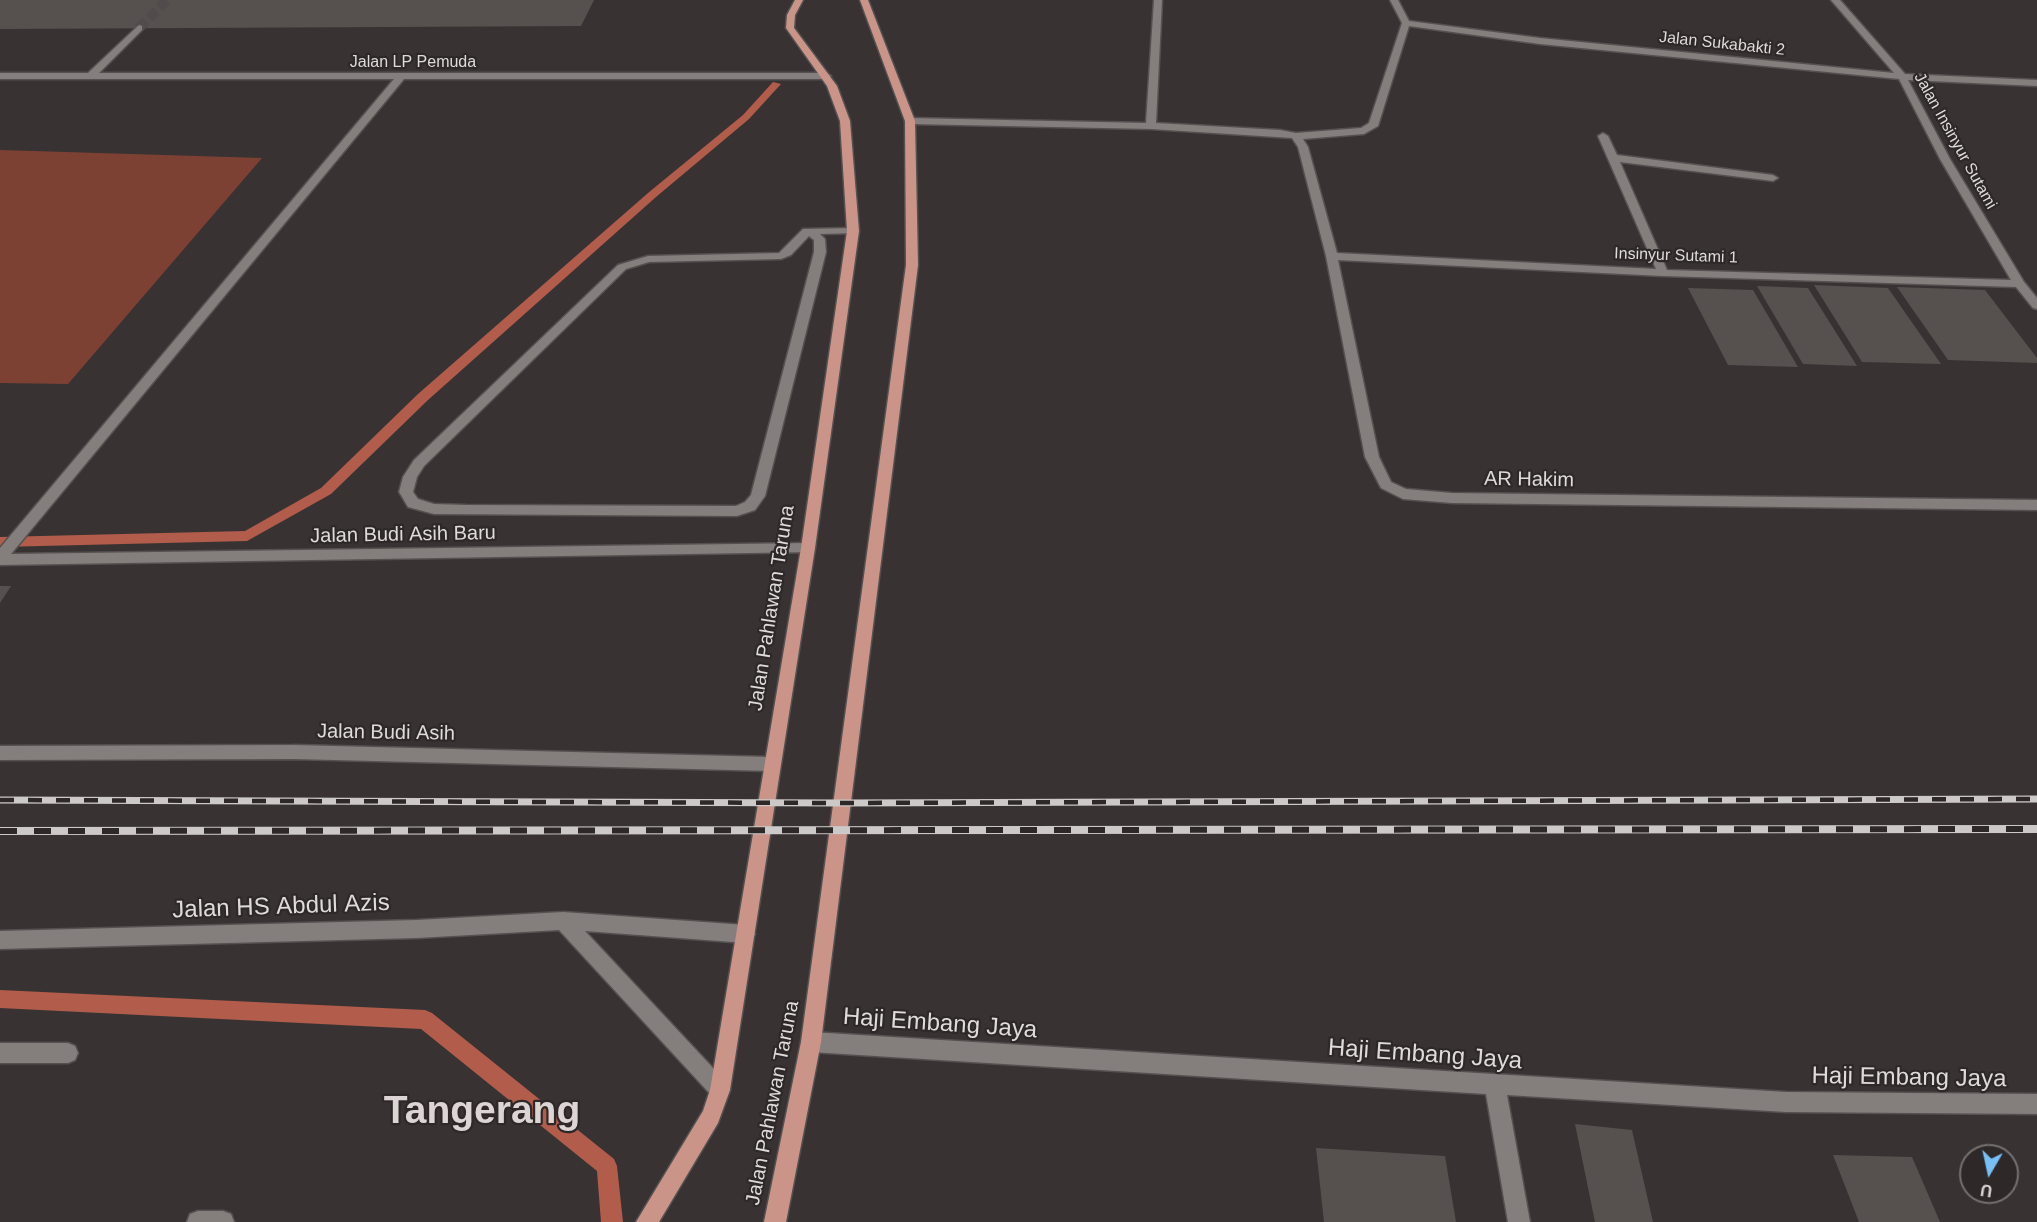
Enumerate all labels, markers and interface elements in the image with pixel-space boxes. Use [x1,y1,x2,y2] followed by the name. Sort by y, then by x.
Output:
[1658,28,1786,60] street label: Jalan Sukabakti 2
[350,53,476,73] street label: Jalan LP Pemuda
[1910,69,2000,213] street label: Jalan Insinyur Sutami
[1614,244,1738,268] street label: Insinyur Sutami 1
[1484,467,1574,493] street label: AR Hakim
[744,503,800,713] street label: Jalan Pahlawan Taruna
[310,521,496,549] street label: Jalan Budi Asih Baru
[317,720,455,746] street label: Jalan Budi Asih
[172,889,390,925] street label: Jalan HS Abdul Azis
[741,999,805,1207] street label: Jalan Pahlawan Taruna
[842,1003,1038,1045] street label: Haji Embang Jaya
[1327,1034,1523,1076] street label: Haji Embang Jaya
[1811,1062,2007,1094] street label: Haji Embang Jaya
[384,1089,580,1135] district label: Tangerang
[1959,1144,2019,1204] north arrow
[1979,1181,1993,1200] text: U

